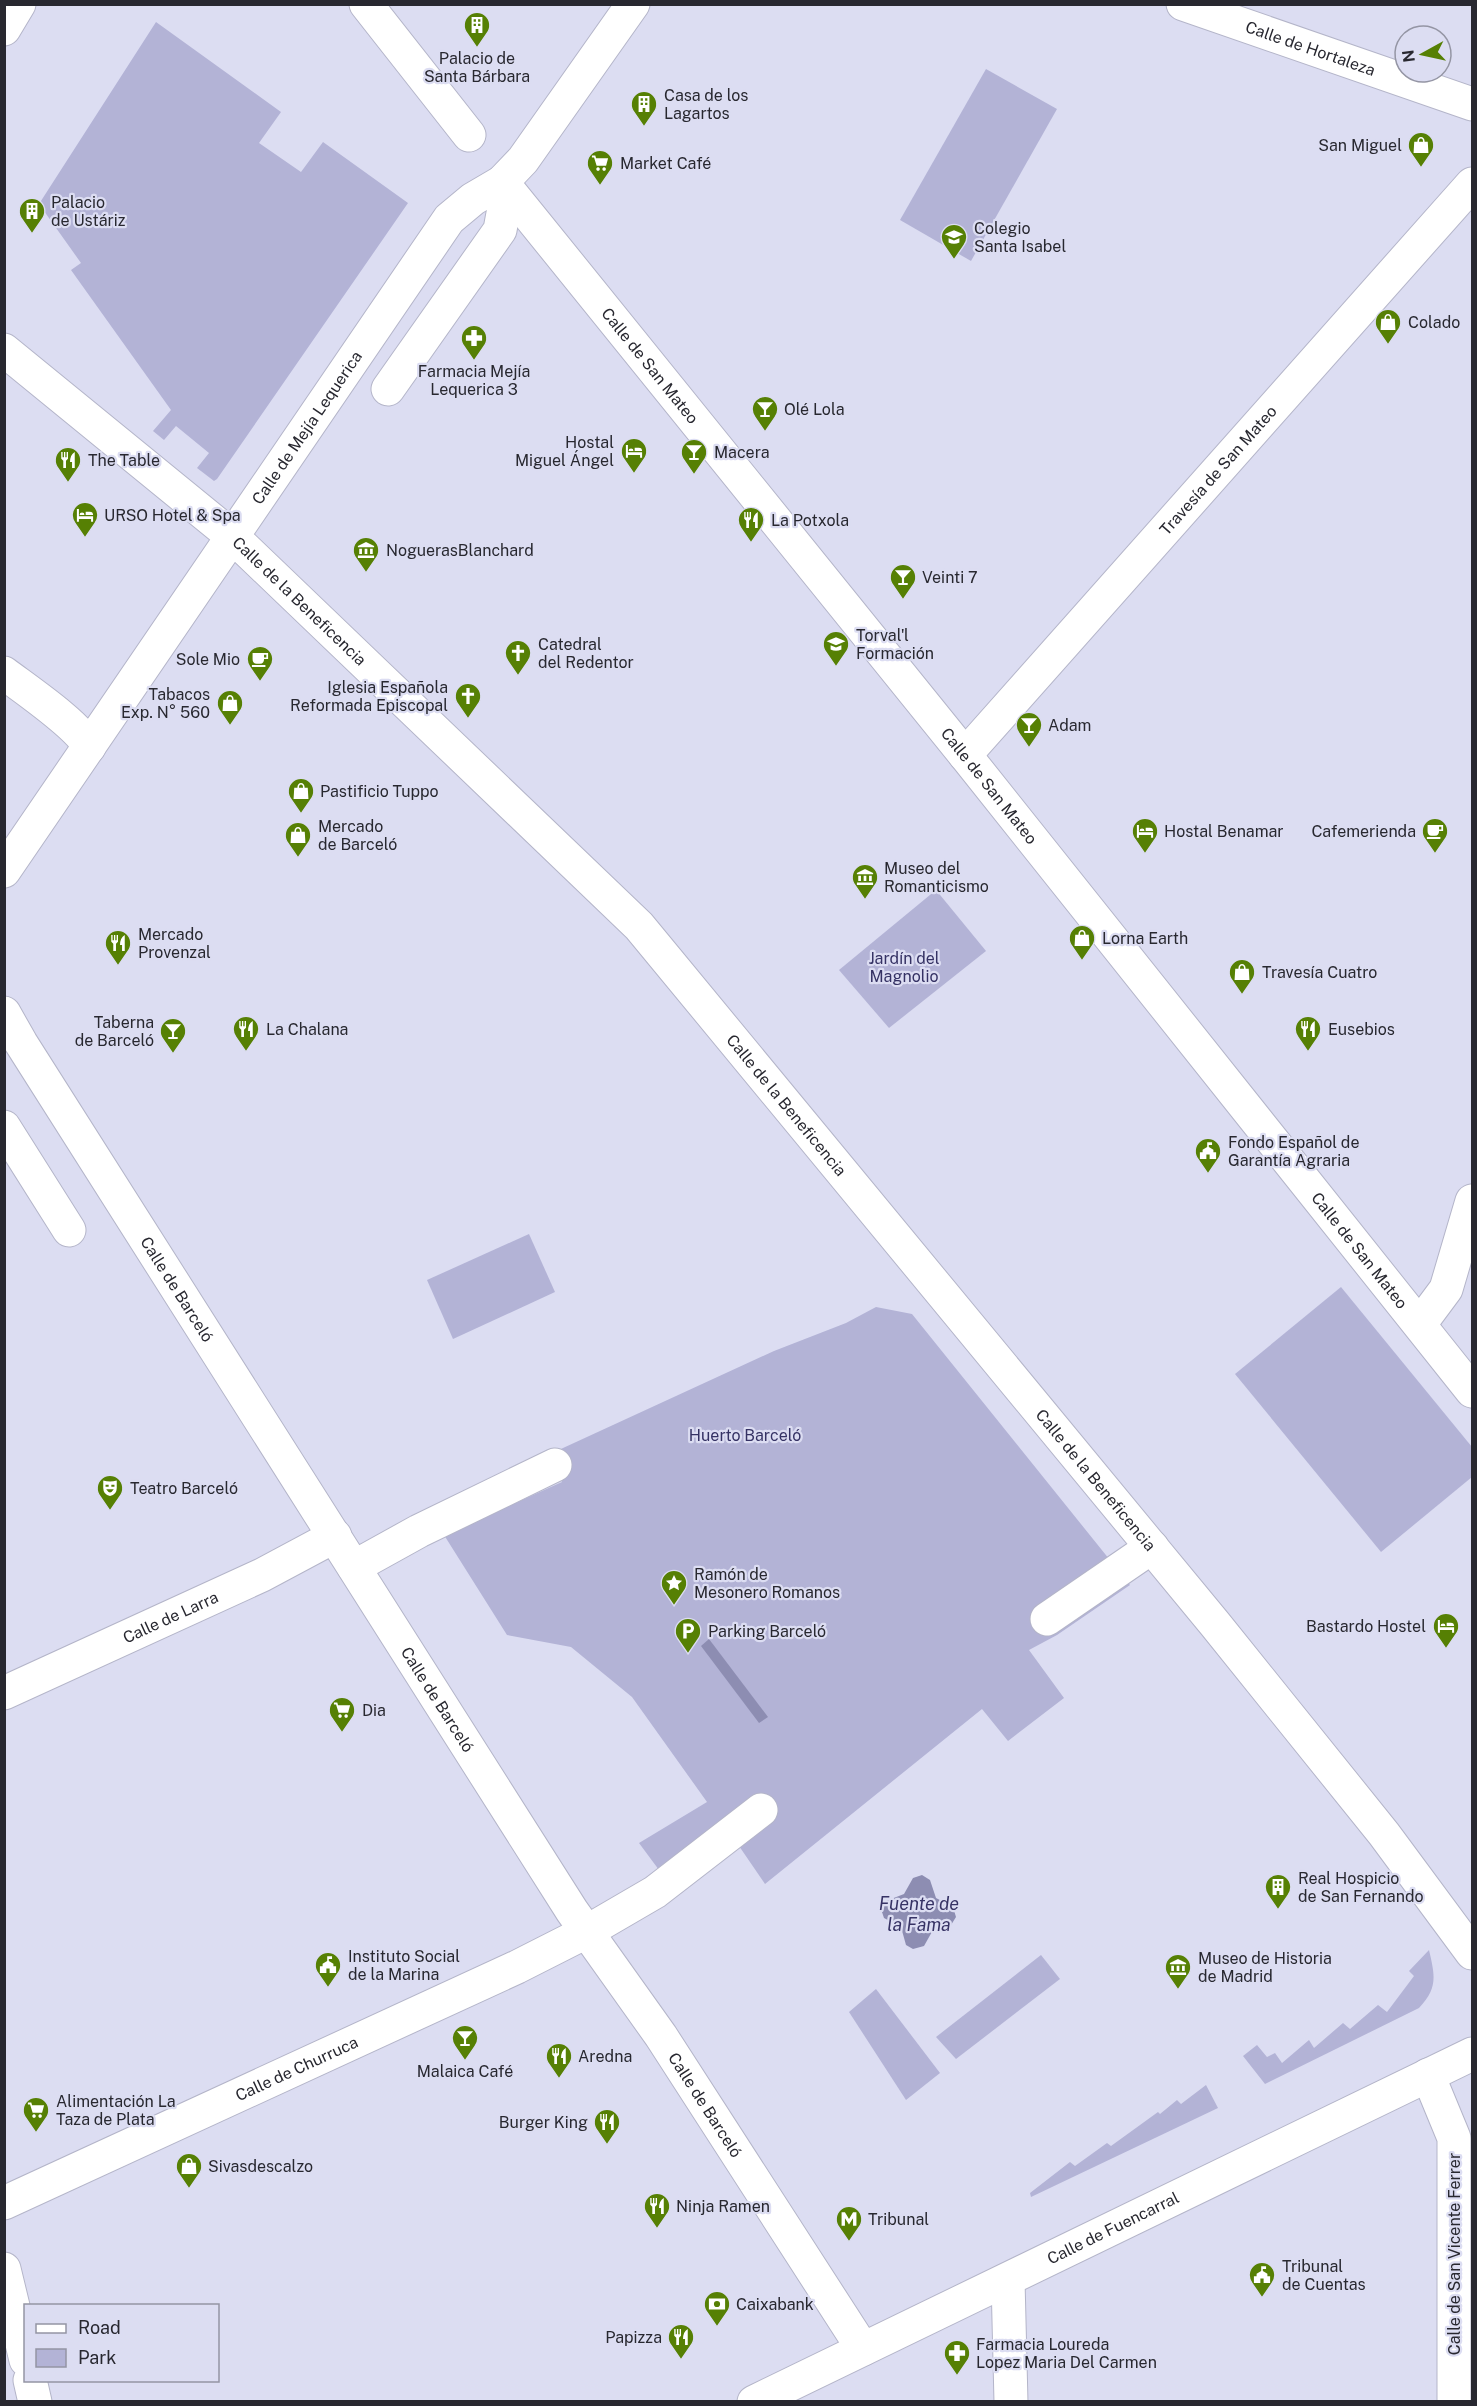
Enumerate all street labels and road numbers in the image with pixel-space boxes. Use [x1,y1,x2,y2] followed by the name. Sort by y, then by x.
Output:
[1243,17,1378,79] street label: Calle de Hortaleza
[598,304,703,427] street label: Calle de San Mateo
[248,347,366,508] street label: Calle de Mejía Lequerica
[1155,401,1280,539] street label: Travesía de San Mateo
[229,532,370,669] street label: Calle de la Beneficencia
[937,724,1042,848] street label: Calle de San Mateo
[723,1030,851,1180] street label: Calle de la Beneficencia
[1308,1188,1412,1312] street label: Calle de San Mateo
[137,1233,218,1345] street label: Calle de Barceló
[1032,1405,1160,1555] street label: Calle de la Beneficencia
[120,1587,221,1647] street label: Calle de Larra
[397,1643,478,1756] street label: Calle de Barceló
[232,2032,361,2105] street label: Calle de Churruca
[665,2049,746,2161] street label: Calle de Barceló
[1445,2153,1464,2355] street label: Calle de San Vicente Ferrer
[1044,2187,1182,2268] street label: Calle de Fuencarral

